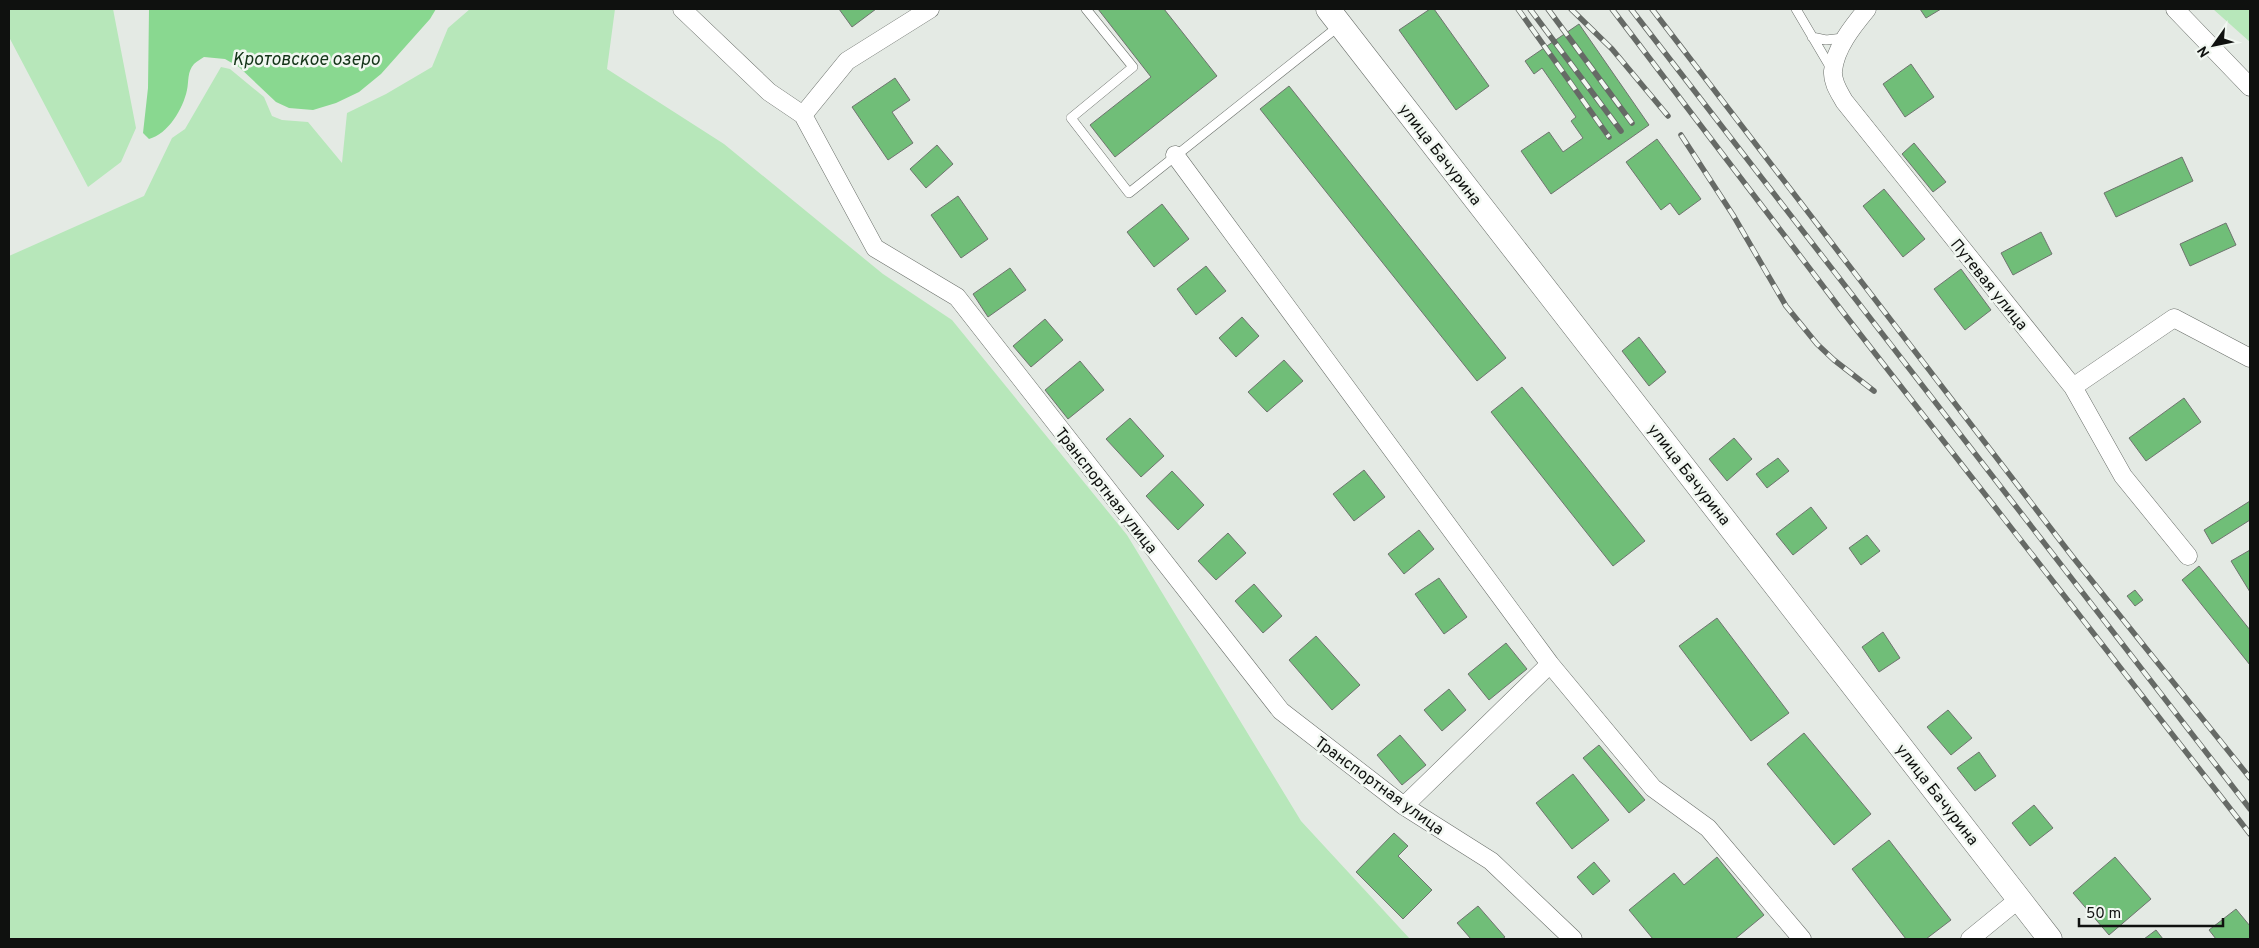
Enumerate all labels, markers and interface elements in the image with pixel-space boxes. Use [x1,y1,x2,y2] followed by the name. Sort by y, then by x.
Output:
[2189,20,2239,70] north arrow
[2194,42,2214,60] text: N
[232,49,380,72] water label: Кротовское озеро
[1394,100,1485,210] street label: улица Бачурина
[1945,235,2031,335] street label: Путевая улица
[1643,420,1734,530] street label: улица Бачурина
[1050,424,1161,558] street label: Транспортная улица
[1310,733,1447,840] street label: Транспортная улица
[1891,740,1982,850] street label: улица Бачурина
[2079,896,2223,928] scale bar
[2086,905,2121,924] text: 50 m

